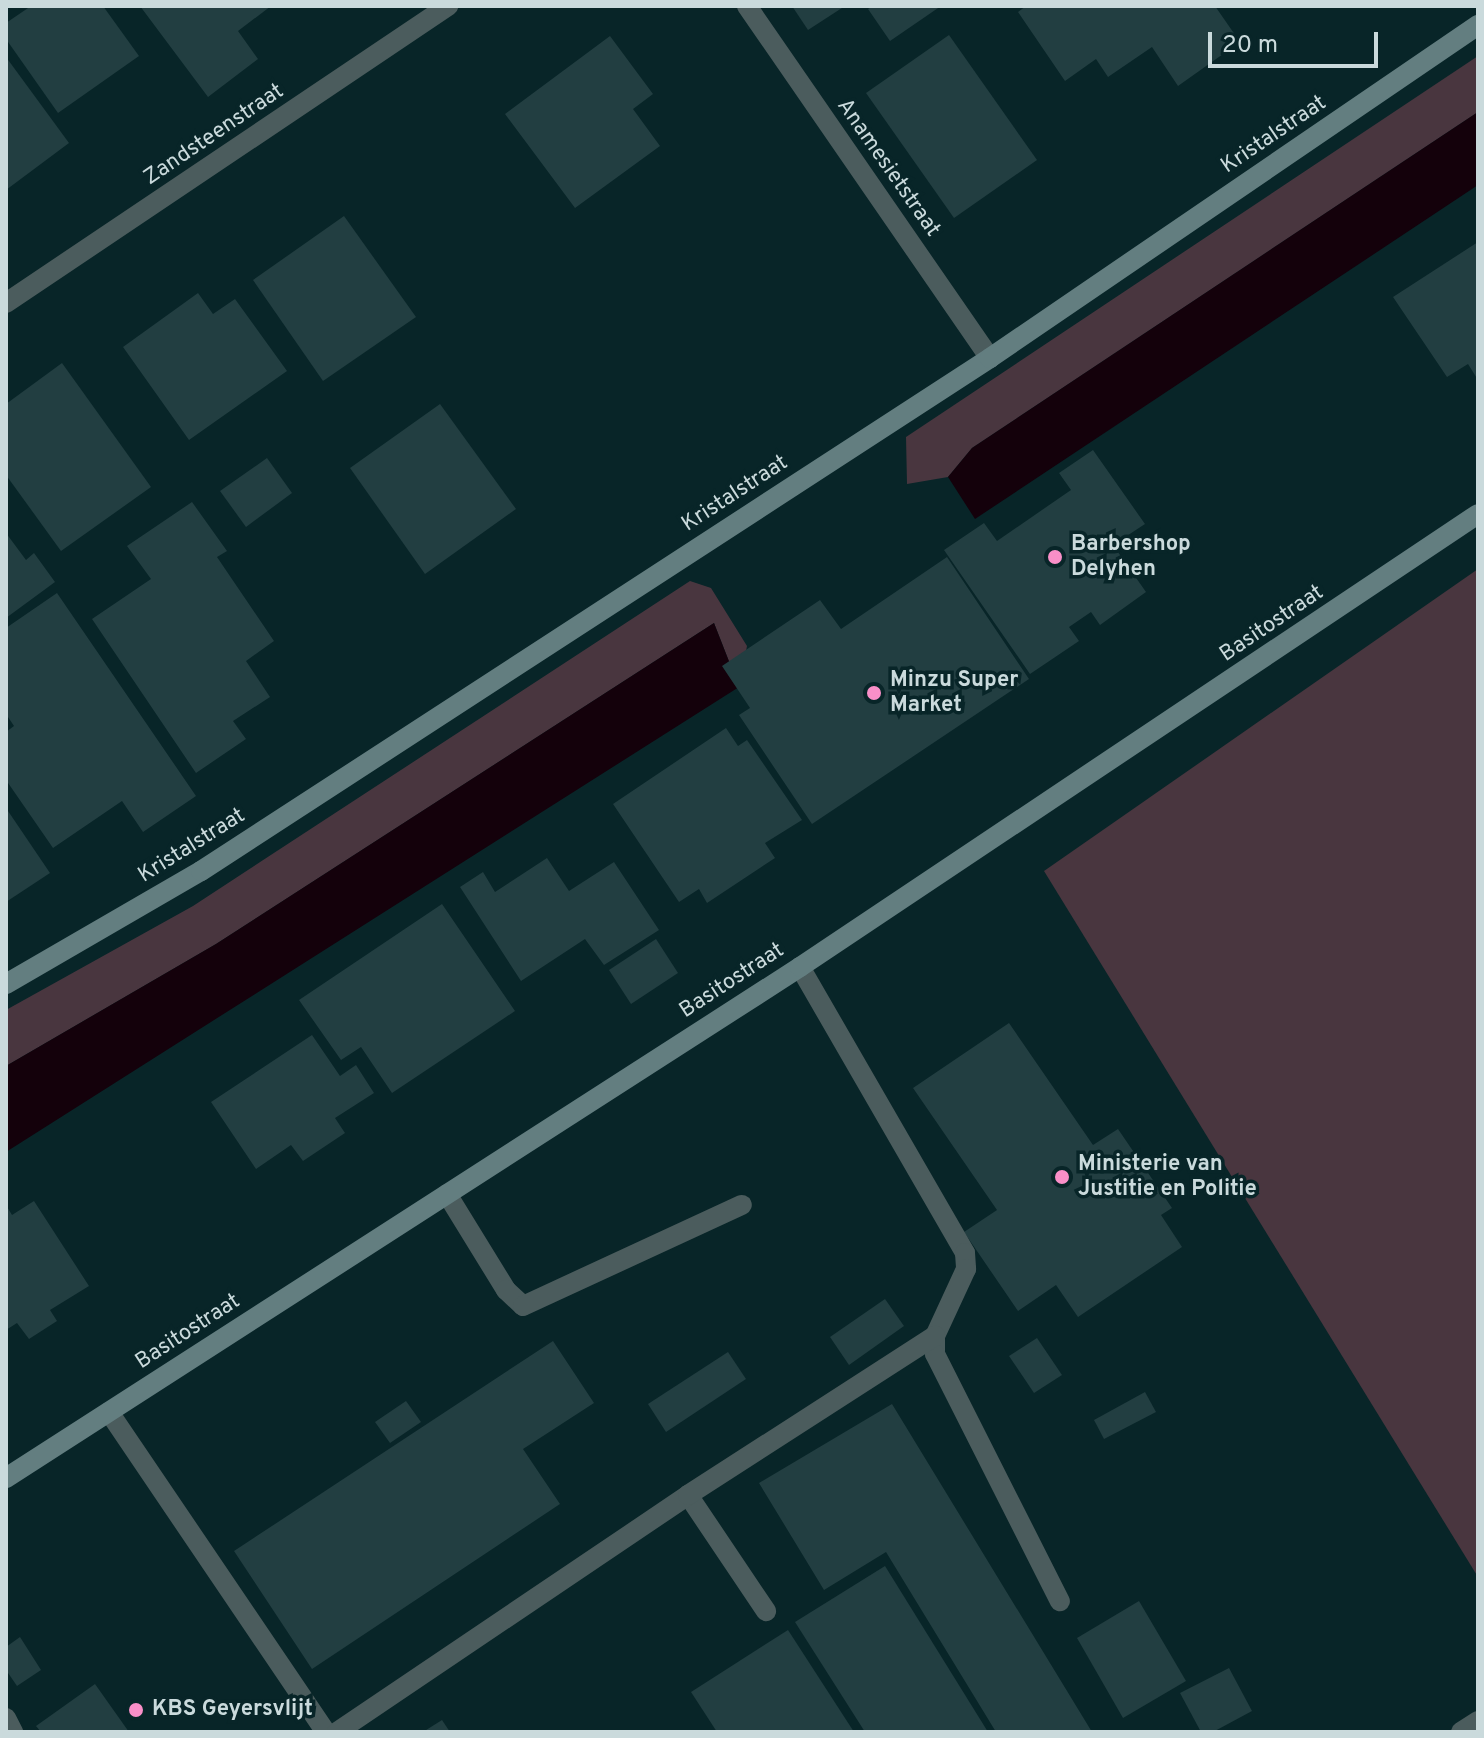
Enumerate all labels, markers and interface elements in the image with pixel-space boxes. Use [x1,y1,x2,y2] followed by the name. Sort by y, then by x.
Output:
[1212,16,1382,66] scale bar
[1222,31,1278,61] text: 20 m
[139,78,289,192] street label: Zandsteenstraat
[1216,90,1332,180] street label: Kristalstraat
[831,94,945,242] street label: Anamesietstraat
[677,450,793,538] street label: Kristalstraat
[1071,531,1191,582] place label: Barbershop Delyhen
[1046,548,1064,566] marker: Barbershop Delyhen
[1215,580,1329,668] street label: Basitostraat
[890,667,1018,718] place label: Minzu Super Market
[865,684,883,702] marker: Minzu Super Market
[134,803,250,889] street label: Kristalstraat
[675,937,789,1025] street label: Basitostraat
[1078,1151,1257,1202] place label: Ministerie van Justitie en Politie
[1053,1168,1071,1186] marker: Ministerie van Justitie en Politie
[131,1288,245,1376] street label: Basitostraat
[152,1697,313,1723] place label: KBS Geyersvlijt
[127,1701,145,1719] marker: KBS Geyersvlijt

